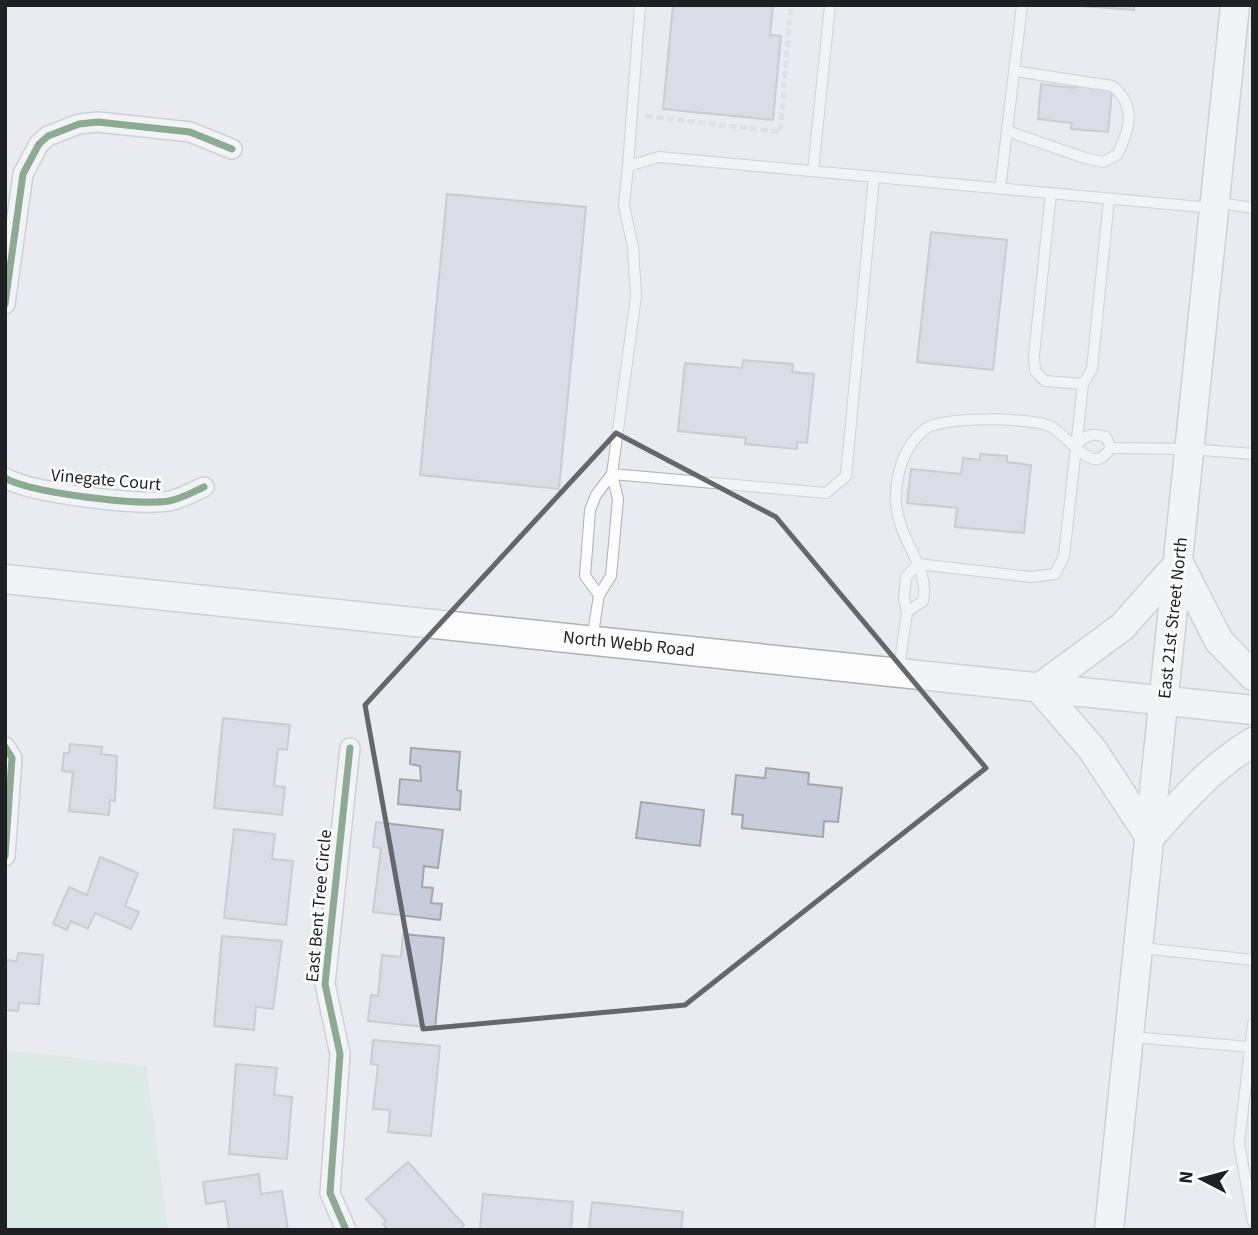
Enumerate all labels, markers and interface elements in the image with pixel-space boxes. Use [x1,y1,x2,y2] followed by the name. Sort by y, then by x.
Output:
[50,463,162,497] street label: Vinegate Court
[1152,536,1194,700] street label: East 21st Street North
[562,625,696,663] street label: North Webb Road
[300,828,338,983] street label: East Bent Tree Circle
[1167,1144,1237,1214] north arrow
[1172,1170,1201,1185] text: N

